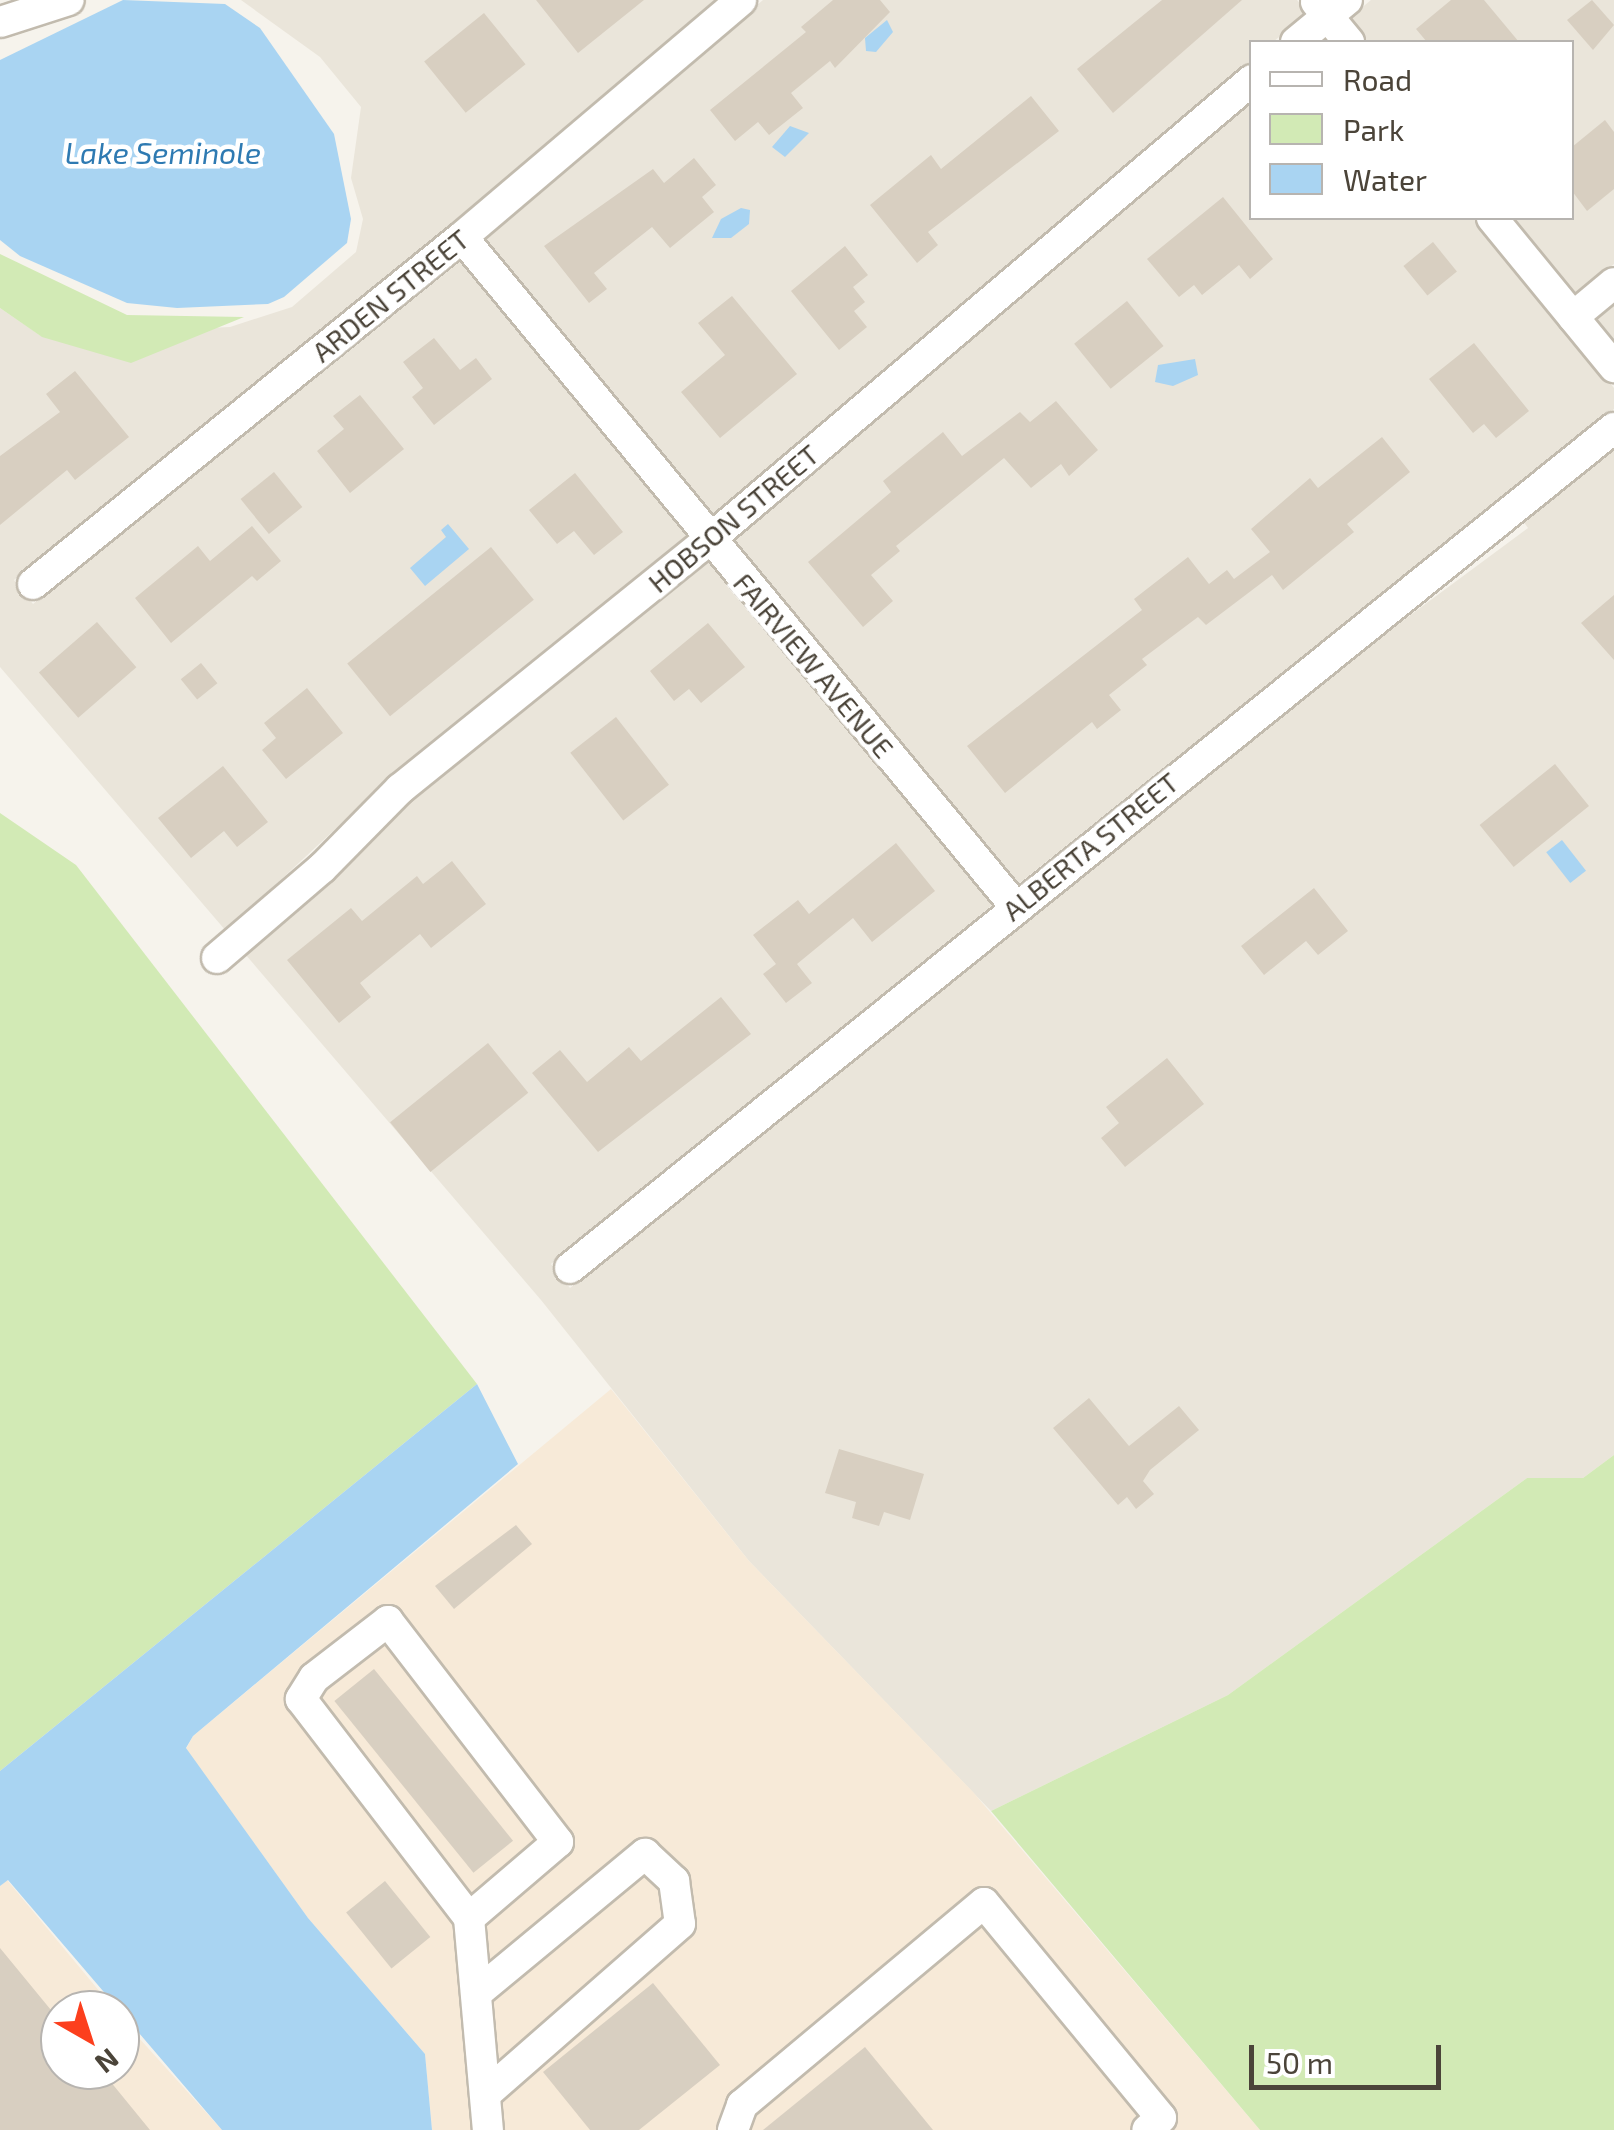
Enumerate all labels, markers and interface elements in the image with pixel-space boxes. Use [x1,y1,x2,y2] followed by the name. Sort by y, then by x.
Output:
[1249,40,1574,220] legend
[1343,61,1412,97] text: Road
[1343,111,1404,147] text: Park
[65,134,261,170] water label: Lake Seminole
[1343,161,1427,197] text: Water
[305,222,475,368] street label: ARDEN STREET
[641,437,825,599] street label: HOBSON STREET
[727,565,901,765] street label: FAIRVIEW AVENUE
[995,765,1185,927] street label: ALBERTA STREET
[40,1990,140,2090] north arrow
[1254,2025,1446,2087] scale bar
[89,2042,126,2081] text: N
[1266,2044,1333,2080] text: 50 m

